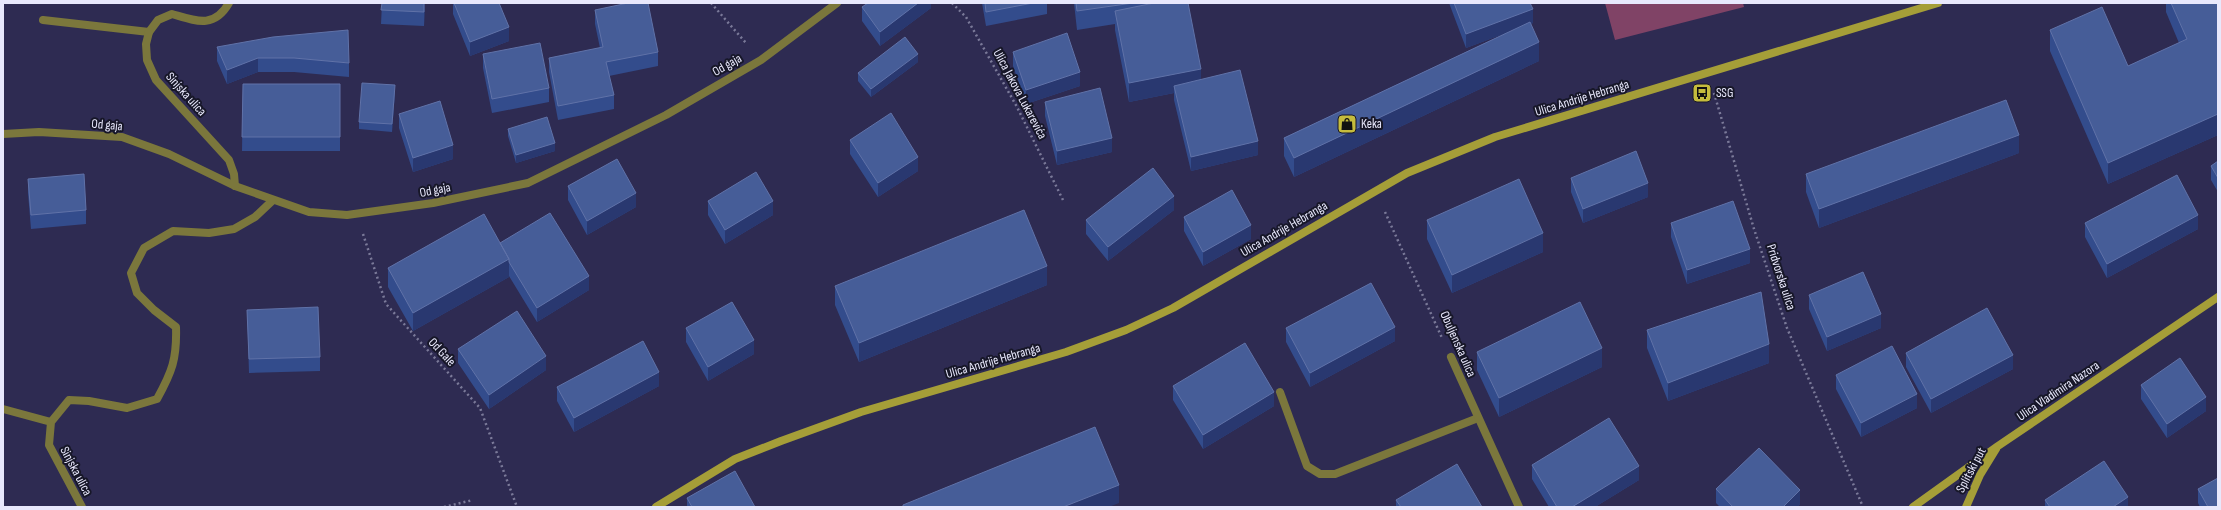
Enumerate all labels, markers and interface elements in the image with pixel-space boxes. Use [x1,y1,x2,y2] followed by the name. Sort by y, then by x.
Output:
[990,46,1050,142] street label: Ulica Jakova Lukarevića
[709,50,745,80] street label: Od gaja
[162,69,210,119] street label: Sinjska ulica
[1533,76,1631,120] street label: Ulica Andrije Hebranga
[1691,82,1713,104] bus stop icon: SSG
[1716,85,1733,101] place label: SSG
[1336,113,1358,135] shop icon: Keka
[91,116,123,134] street label: Od gaja
[1361,116,1382,132] place label: Keka
[418,179,452,201] street label: Od gaja
[1238,198,1330,260] street label: Ulica Andrije Hebranga
[1763,242,1799,312] street label: Pridvorska ulica
[1436,309,1480,379] street label: Obuljenska ulica
[425,334,459,370] street label: Od Gale
[944,340,1042,382] street label: Ulica Andrije Hebranga
[2014,357,2102,425] street label: Ulica Vladimira Nazora
[56,444,96,498] street label: Sinjska ulica
[1952,445,1990,495] street label: Splitski put

